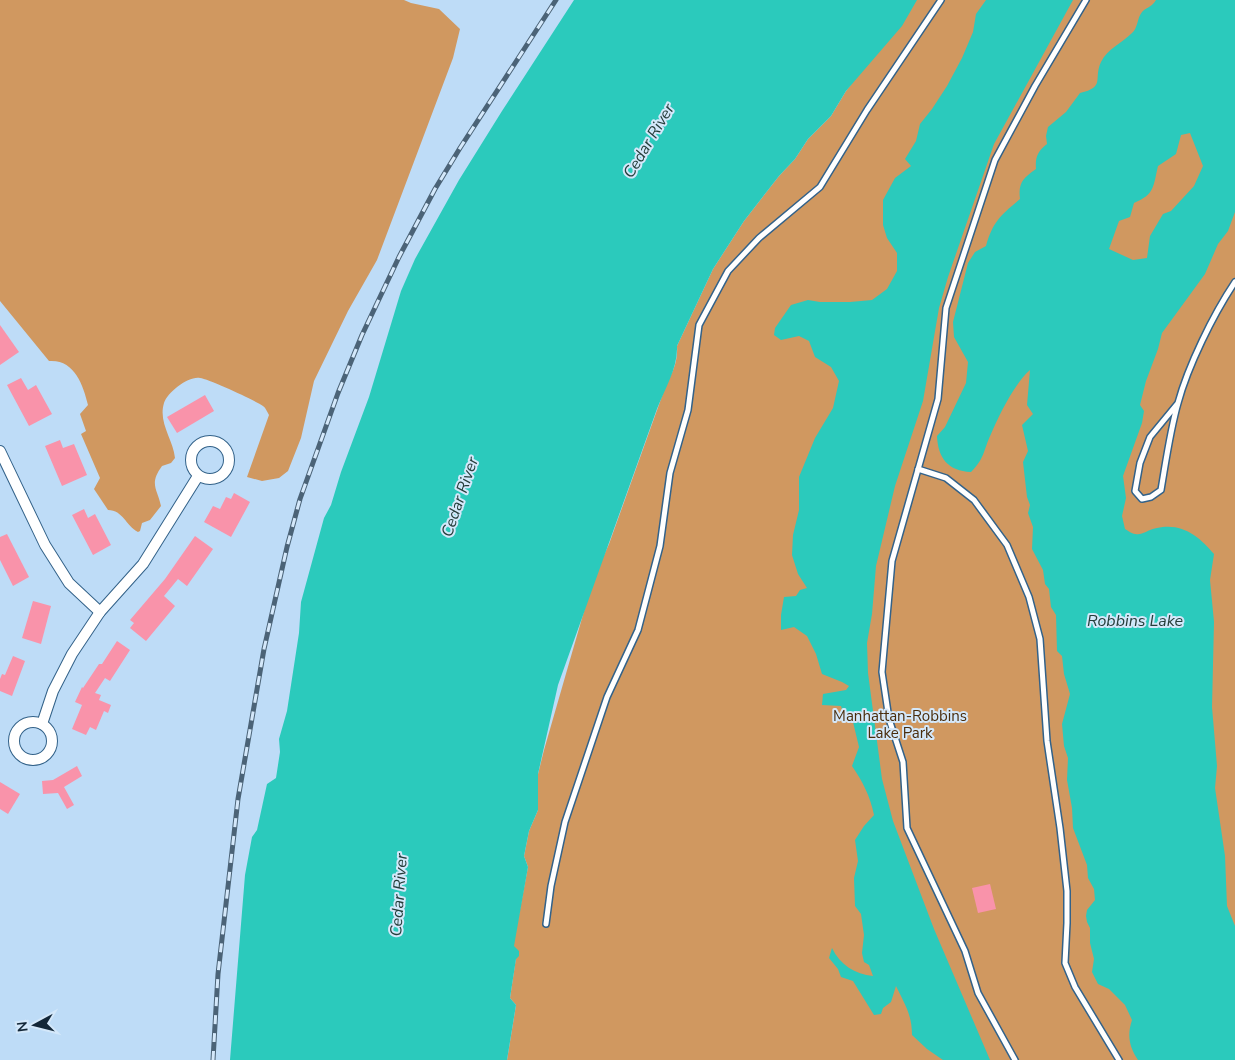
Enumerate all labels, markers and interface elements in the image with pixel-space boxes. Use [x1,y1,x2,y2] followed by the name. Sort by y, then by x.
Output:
[618,99,680,182] water label: Cedar River
[436,453,484,540] water label: Cedar River
[1087,610,1184,632] water label: Robbins Lake
[833,706,967,743] park label: Manhattan-Robbins Lake Park
[385,851,413,937] water label: Cedar River
[10,1000,60,1050] north arrow
[13,1020,33,1033] text: N

